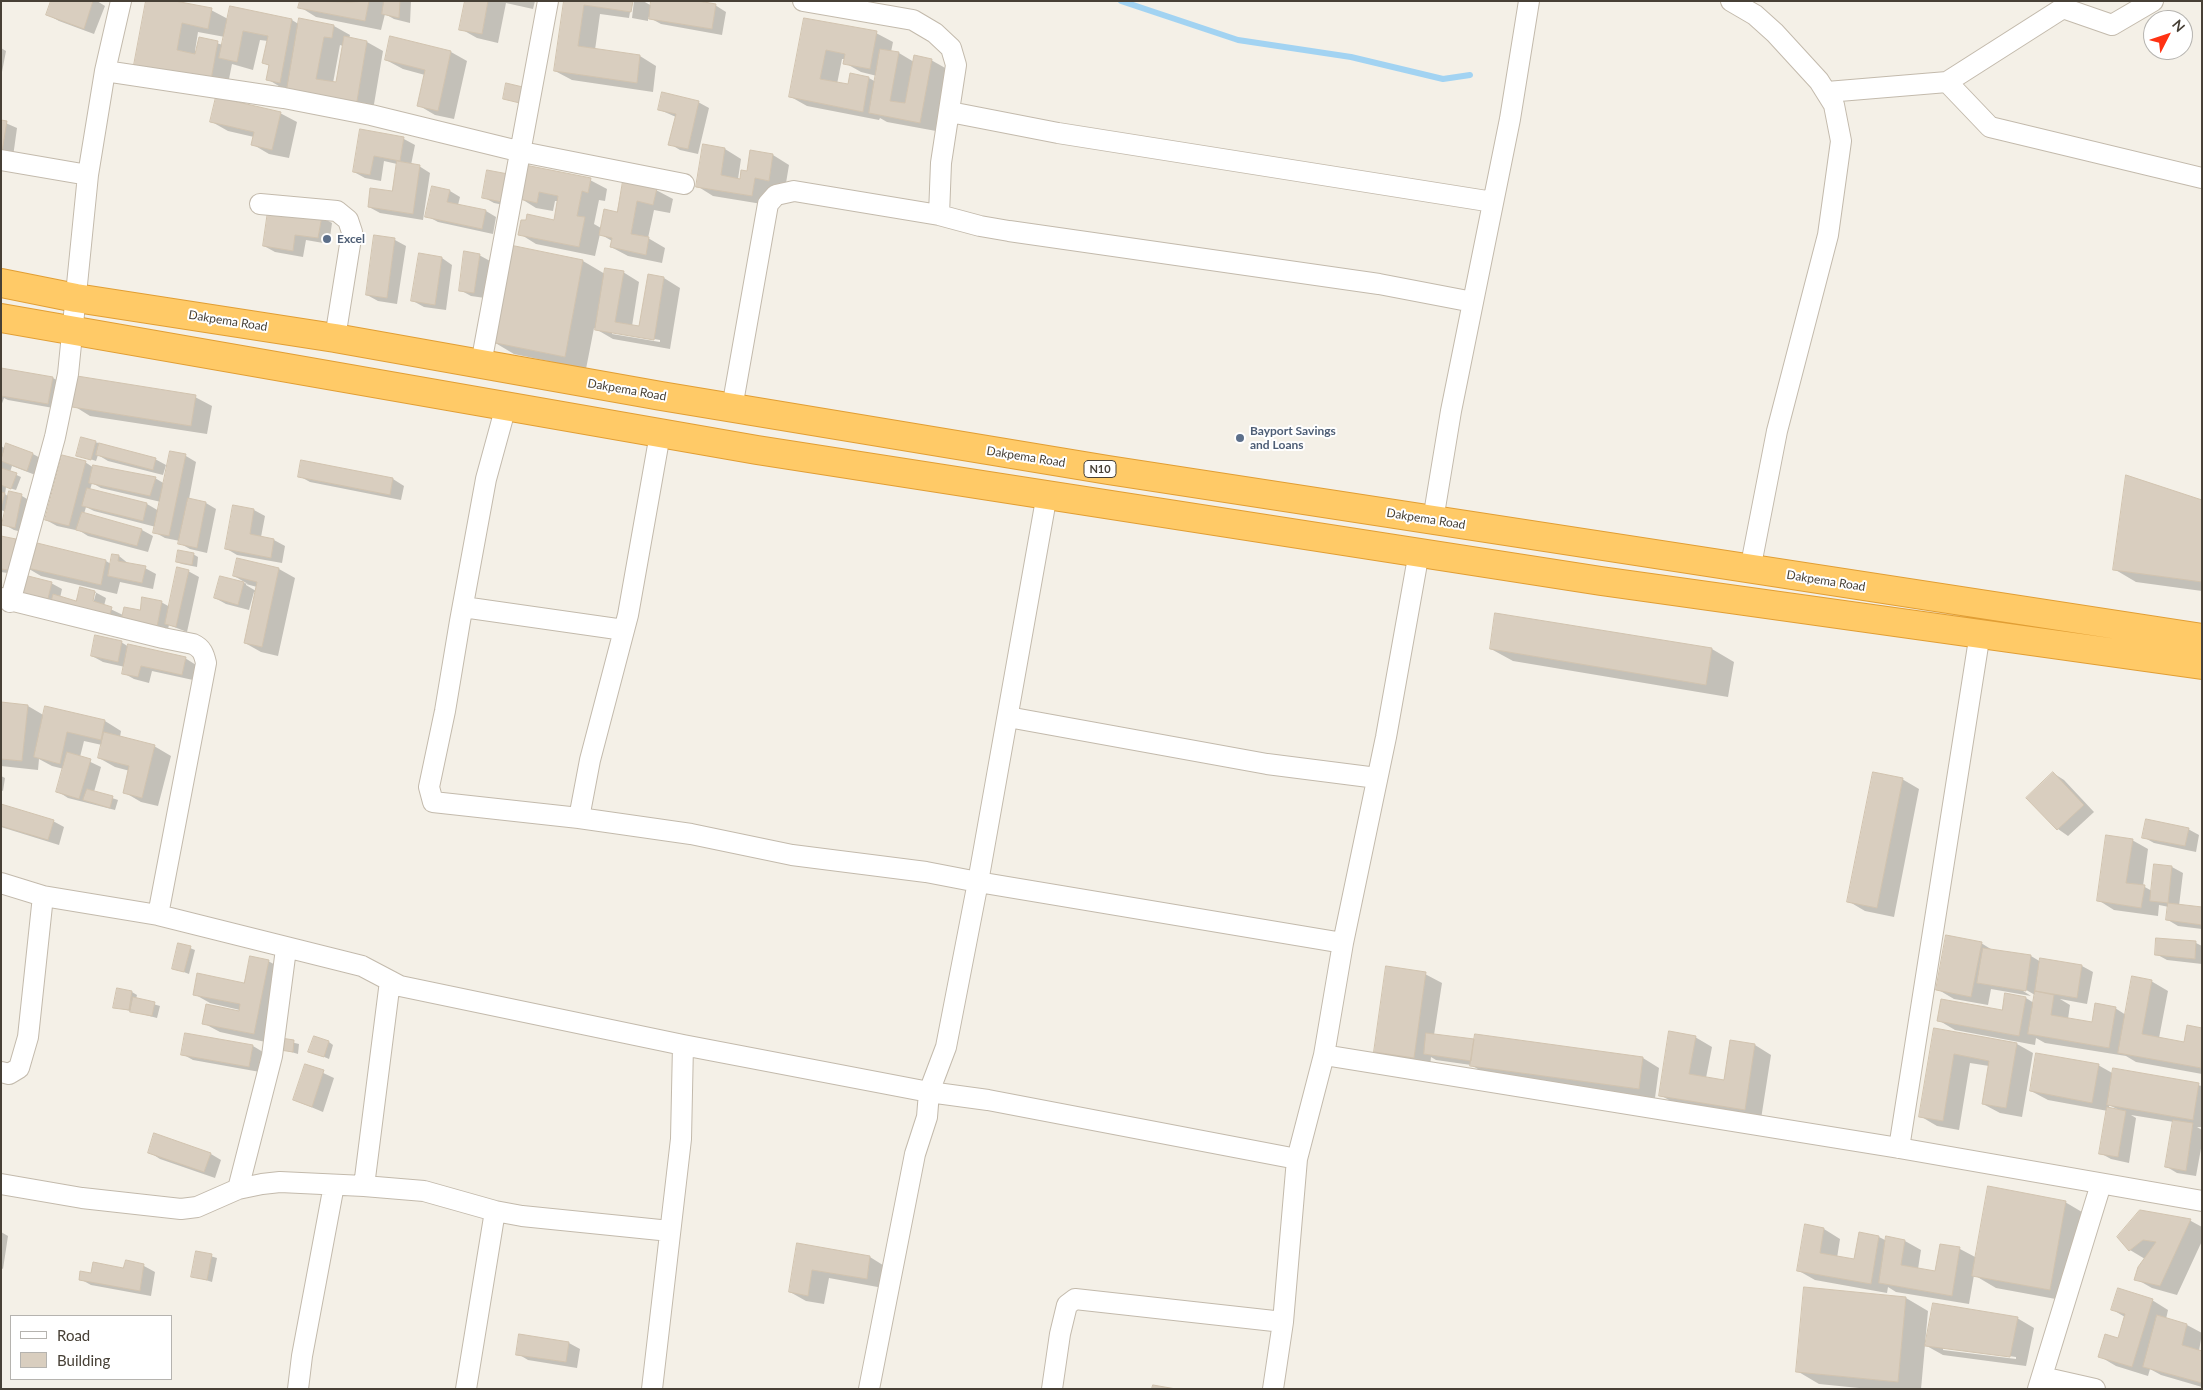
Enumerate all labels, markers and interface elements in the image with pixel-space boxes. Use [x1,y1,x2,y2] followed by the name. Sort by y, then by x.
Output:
[2143,10,2193,60] north arrow
[2169,16,2189,35] text: N
[337,232,365,246] place label: Excel
[321,233,333,245] marker: Excel
[188,308,268,334] street label: Dakpema Road
[587,376,667,404] street label: Dakpema Road
[1250,424,1336,452] place label: Bayport Savings and Loans
[1234,432,1246,444] marker: Bayport Savings and Loans
[986,444,1066,470] street label: Dakpema Road
[1084,460,1116,478] road number: N10
[1386,506,1466,532] street label: Dakpema Road
[1786,568,1866,594] street label: Dakpema Road
[10,1315,172,1380] legend
[57,1326,90,1344] text: Road
[57,1351,110,1369] text: Building

